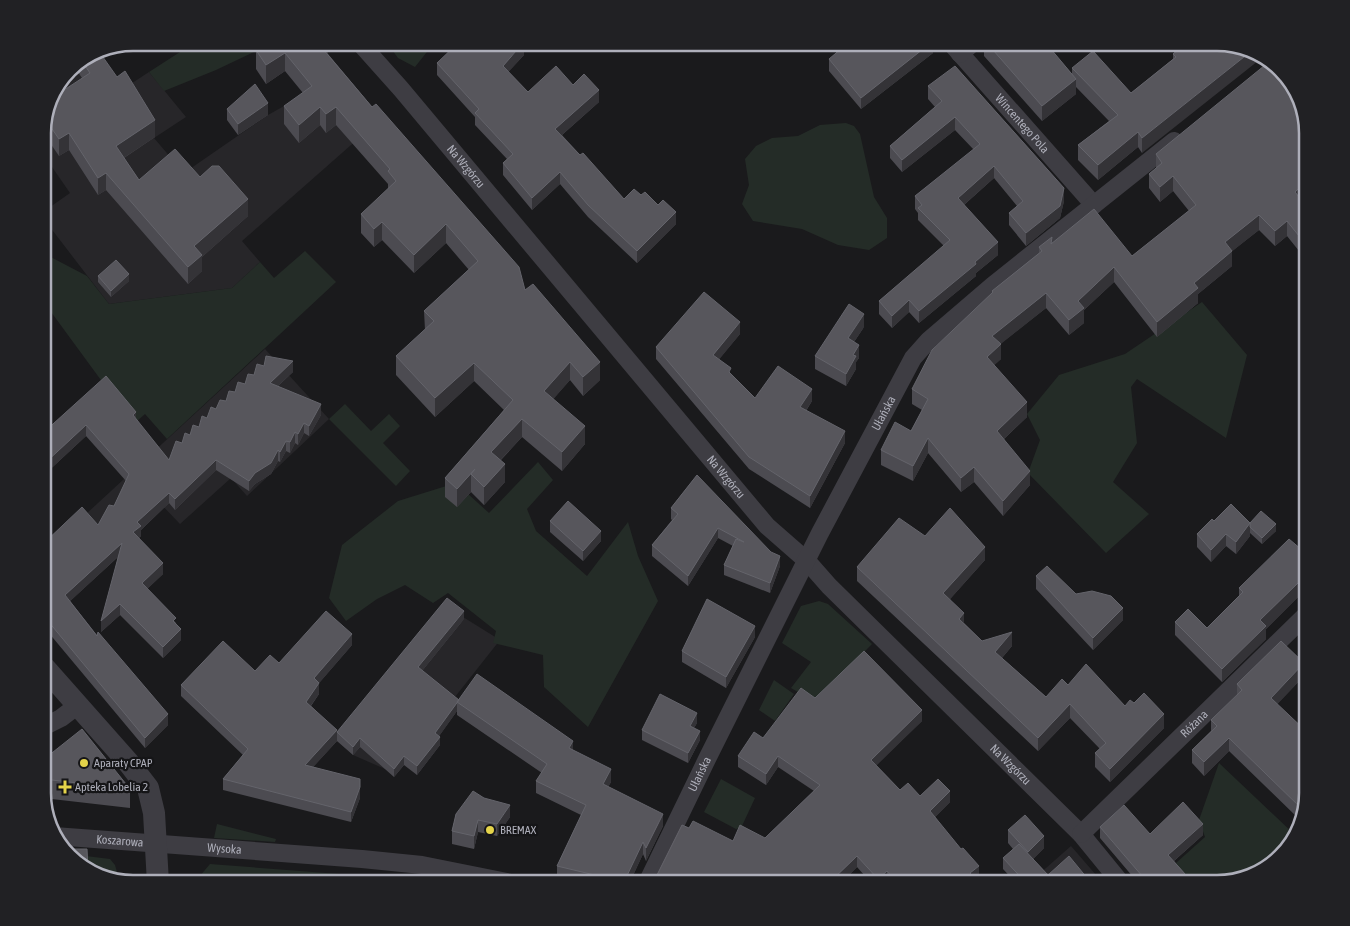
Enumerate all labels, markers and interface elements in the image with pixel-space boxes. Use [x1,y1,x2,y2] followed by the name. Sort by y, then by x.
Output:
[992,91,1052,156] street label: Wincentego Pola
[444,142,488,191] street label: Na Wzgórzu
[869,394,898,433] street label: Ułańska
[704,453,748,501] street label: Na Wzgórzu
[1178,707,1211,740] street label: Różana
[987,741,1034,788] street label: Na Wzgórzu
[685,754,714,794] street label: Ułańska
[94,756,153,770] place label: Aparaty CPAP
[78,757,90,769] marker: Aparaty CPAP
[75,780,148,794] place label: Apteka Lobelia 2
[59,781,71,793] marker: Apteka Lobelia 2
[500,823,537,837] place label: BREMAX
[484,824,496,836] marker: BREMAX
[96,832,144,850] street label: Koszarowa
[207,840,242,857] street label: Wysoka

